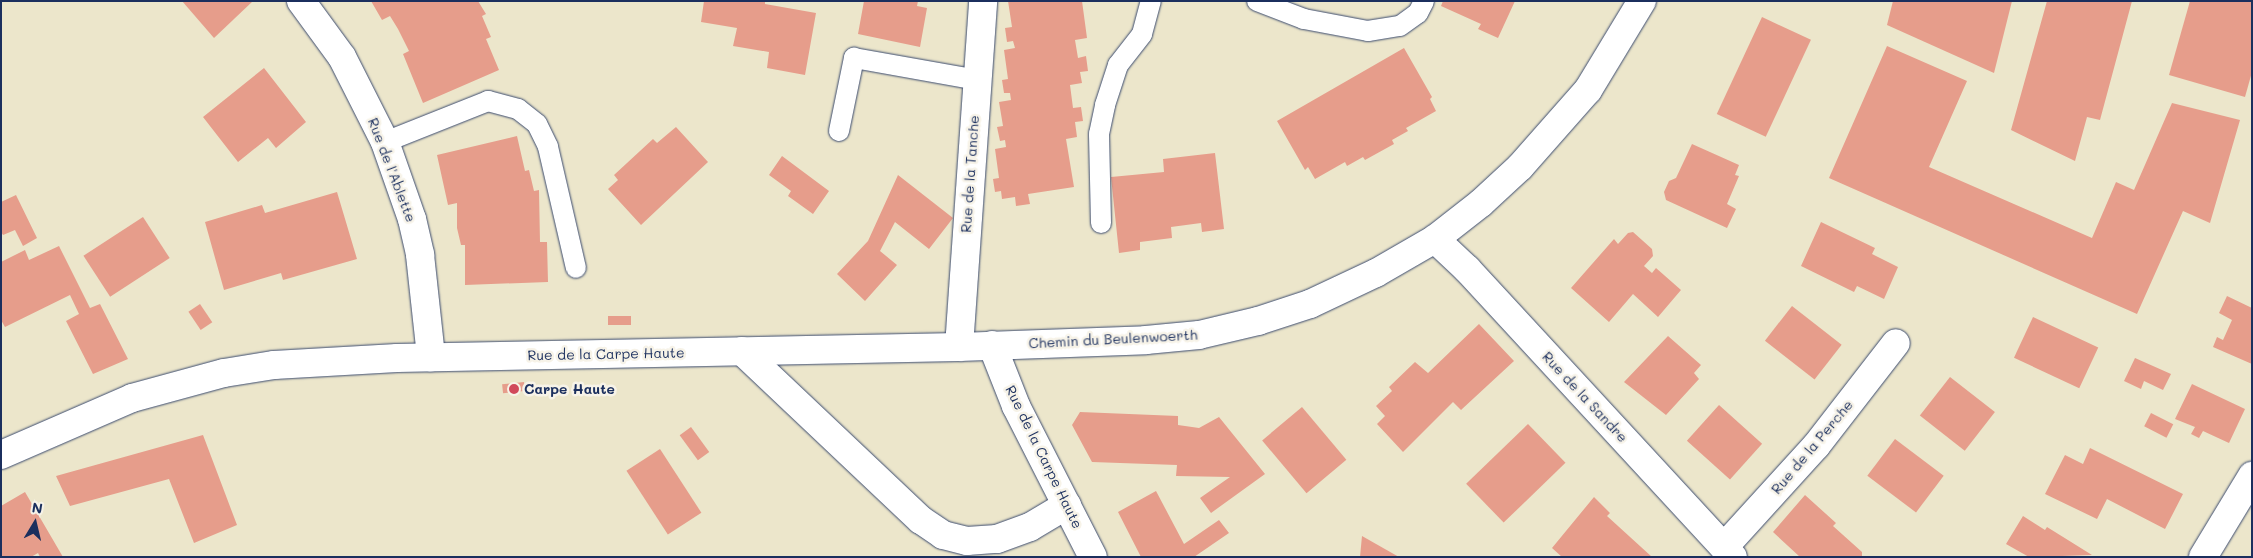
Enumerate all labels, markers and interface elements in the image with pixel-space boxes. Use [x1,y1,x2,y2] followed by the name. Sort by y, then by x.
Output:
[958,115,982,233] street label: Rue de la Tanche
[364,116,420,224] street label: Rue de l'Ablette
[1028,326,1198,352] street label: Chemin du Beulenwoerth
[527,344,685,364] street label: Rue de la Carpe Haute
[1539,348,1631,446] street label: Rue de la Sandre
[524,381,615,397] place label: Carpe Haute
[508,383,520,395] marker: Carpe Haute
[1002,383,1086,531] street label: Rue de la Carpe Haute
[1768,397,1856,497] street label: Rue de la Perche
[31,497,44,518] text: N
[10,498,60,548] north arrow

